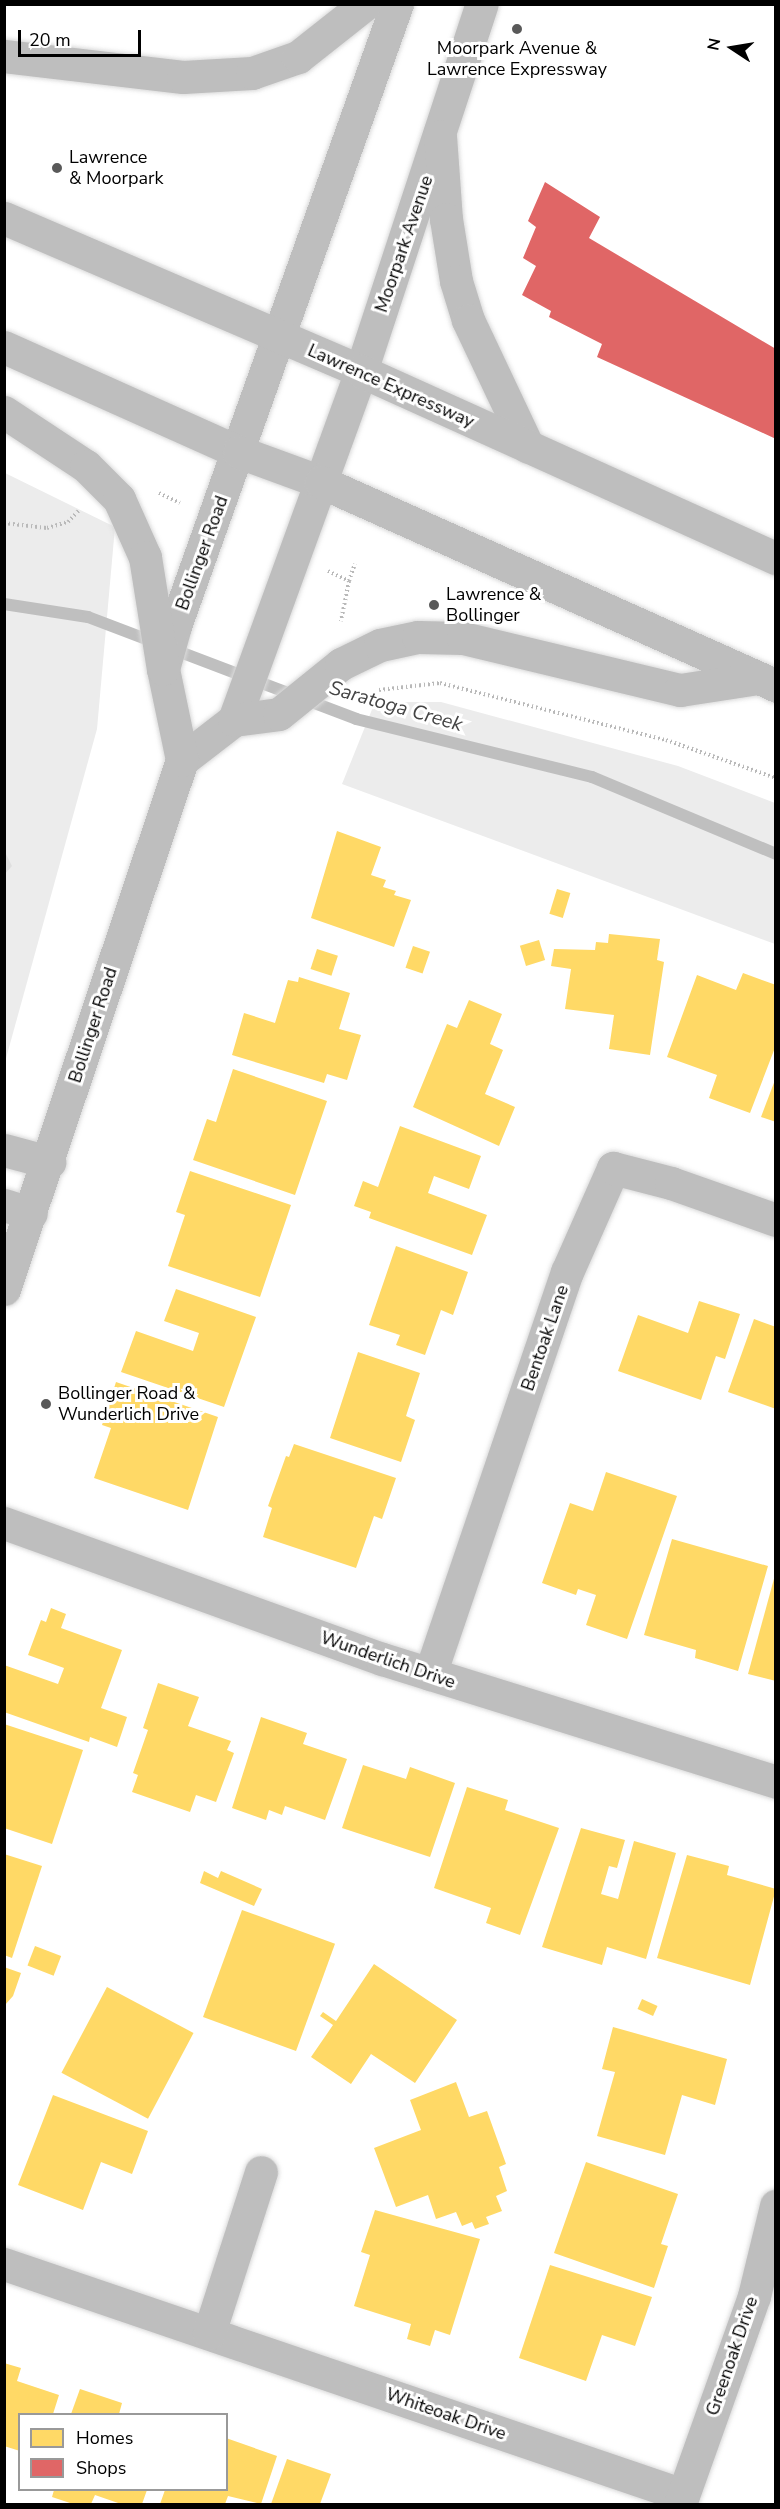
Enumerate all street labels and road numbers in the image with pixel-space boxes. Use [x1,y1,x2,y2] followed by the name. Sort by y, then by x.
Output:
[370,173,438,315] street label: Moorpark Avenue
[304,340,478,432] street label: Lawrence Expressway
[171,493,233,613] street label: Bollinger Road
[64,964,122,1086] street label: Bollinger Road
[517,1282,573,1394] street label: Bentoak Lane
[318,1627,458,1693] street label: Wunderlich Drive
[701,2294,763,2418] street label: Greenoak Drive
[383,2383,509,2445] street label: Whiteoak Drive

